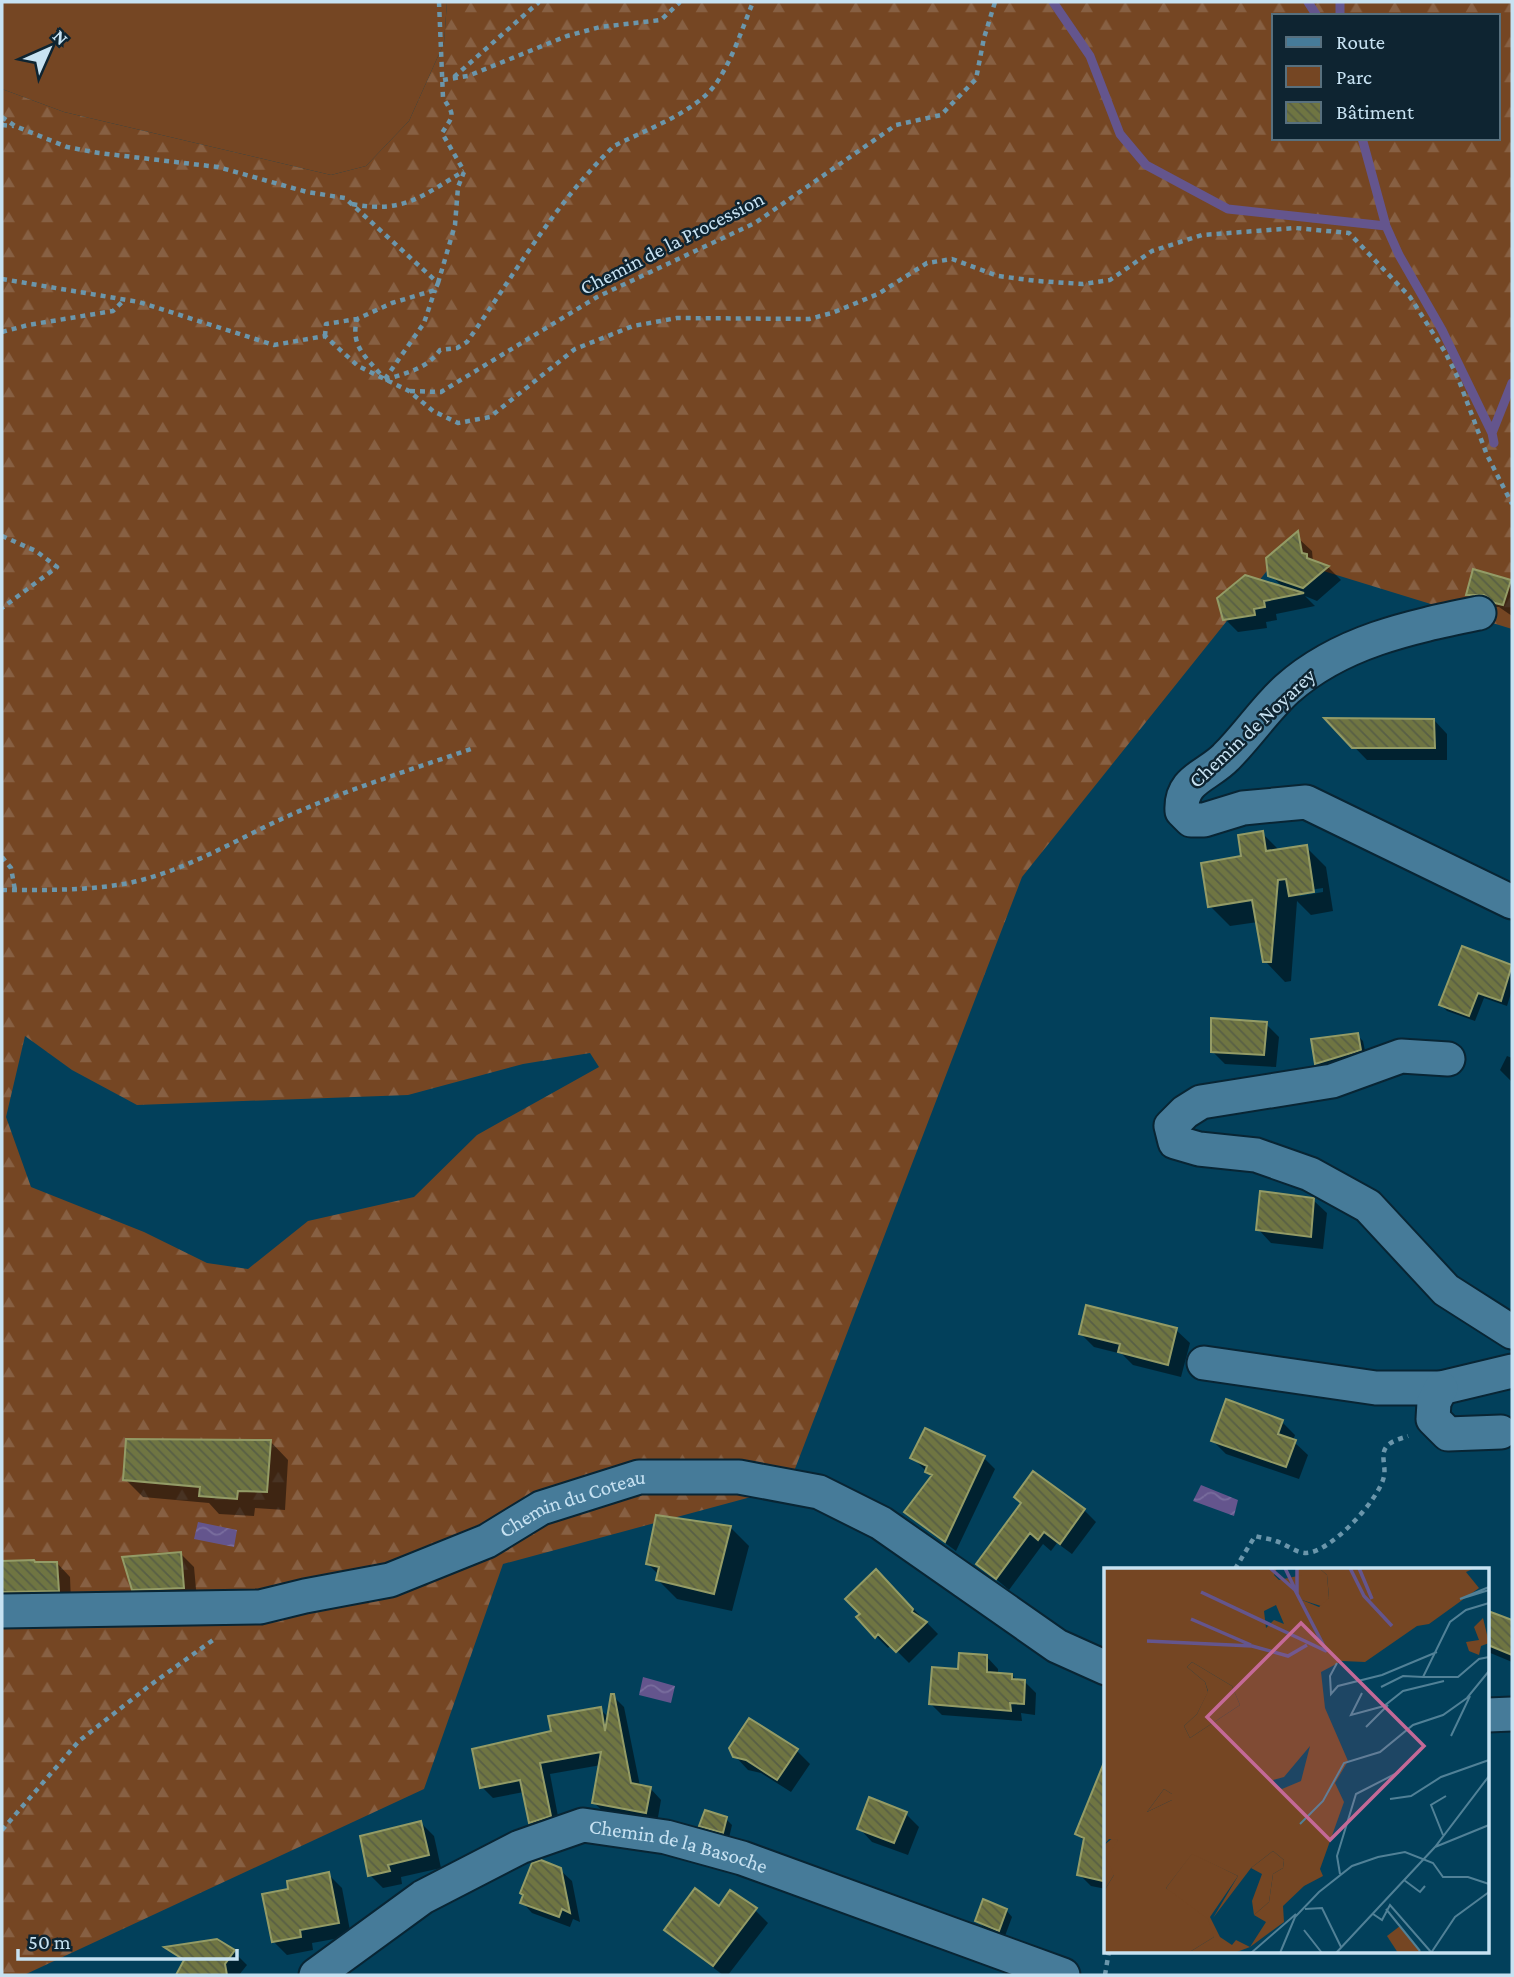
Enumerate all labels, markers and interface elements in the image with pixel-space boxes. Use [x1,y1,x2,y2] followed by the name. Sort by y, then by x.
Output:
[14,14,84,84] north arrow
[1272,14,1500,140] legend
[49,25,73,49] text: N
[1336,30,1385,54] text: Route
[1336,65,1372,89] text: Parc
[1336,100,1415,124] text: Bâtiment
[576,186,768,300] street label: Chemin de la Procession
[1184,663,1320,793] street label: Chemin de Noyarey
[495,1465,646,1543] street label: Chemin du Coteau
[1104,1568,1490,1952] inset map
[587,1814,771,1878] street label: Chemin de la Basoche
[18,1918,236,1962] scale bar
[28,1930,71,1954] text: 50 m

